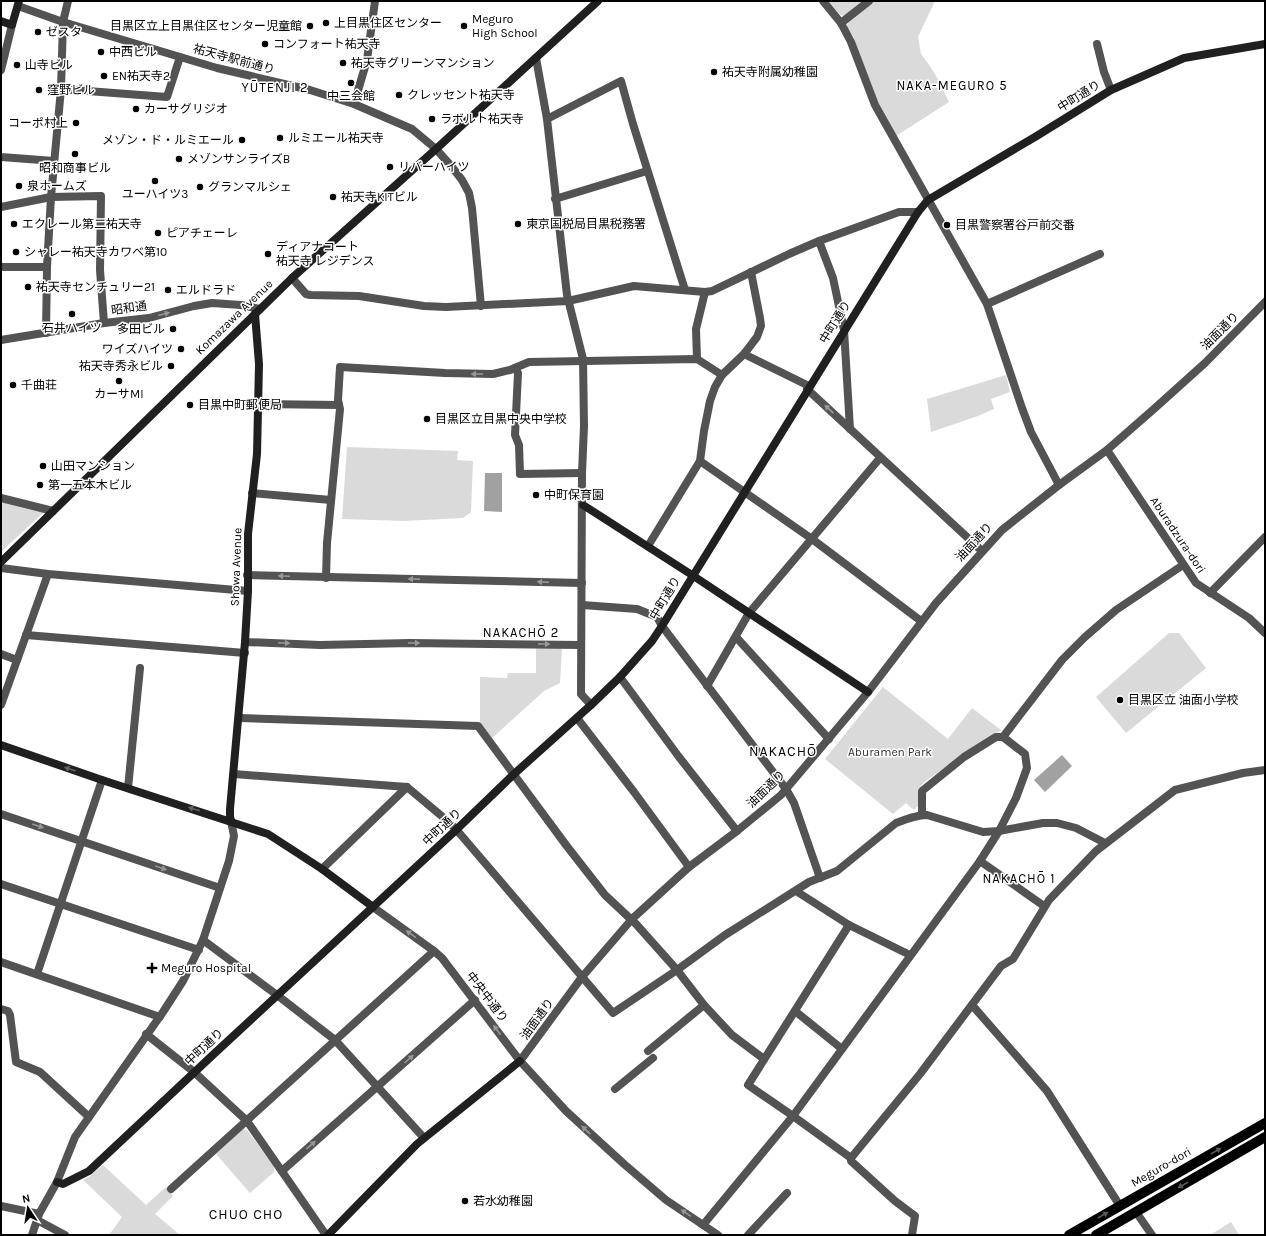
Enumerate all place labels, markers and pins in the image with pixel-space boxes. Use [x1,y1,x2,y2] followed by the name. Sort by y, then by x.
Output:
[472,12,538,40] place label: Meguro High School
[334,16,442,30] place label: 上目黒住区センター
[321,18,331,28] marker: 上目黒住区センター
[110,19,302,33] place label: 目黒区立上目黒住区センター児童館
[305,21,315,31] marker: 目黒区立上目黒住区センター児童館
[459,21,469,31] marker: Meguro High School
[46,25,82,39] place label: ゼスタ
[33,27,43,37] marker: ゼスタ
[273,37,381,51] place label: コンフォート祐天寺
[260,39,270,49] marker: コンフォート祐天寺
[109,45,157,59] place label: 中西ビル
[96,47,106,57] marker: 中西ビル
[351,56,494,70] place label: 祐天寺グリーンマンション
[25,58,73,72] place label: 山寺ビル
[338,58,348,68] marker: 祐天寺グリーンマンション
[12,60,22,70] marker: 山寺ビル
[722,65,818,79] place label: 祐天寺附属幼稚園
[709,67,719,77] marker: 祐天寺附属幼稚園
[112,69,170,83] place label: EN祐天寺2
[99,71,109,81] marker: EN祐天寺2
[346,78,356,88] marker: 中三会館
[47,83,95,97] place label: 窪野ビル
[34,85,44,95] marker: 窪野ビル
[407,88,515,102] place label: クレッセント祐天寺
[327,89,375,103] place label: 中三会館
[394,90,404,100] marker: クレッセント祐天寺
[144,102,228,116] place label: カーサグリジオ
[131,104,141,114] marker: カーサグリジオ
[440,112,524,126] place label: ラボルト祐天寺
[427,114,437,124] marker: ラボルト祐天寺
[8,116,68,130] place label: コーポ村上
[71,118,81,128] marker: コーポ村上
[288,131,384,145] place label: ルミエール祐天寺
[102,133,234,147] place label: メゾン・ド・ルミエール
[275,133,285,143] marker: ルミエール祐天寺
[237,135,247,145] marker: メゾン・ド・ルミエール
[70,149,80,159] marker: 昭和商事ビル
[187,152,290,166] place label: メゾンサンライズB
[174,154,184,164] marker: メゾンサンライズB
[398,160,470,174] place label: リバーハイツ
[39,161,111,175] place label: 昭和商事ビル
[385,162,395,172] marker: リバーハイツ
[150,176,160,186] marker: ユーハイツ3
[27,179,87,193] place label: 泉ホームズ
[208,180,292,194] place label: グランマルシェ
[14,181,24,191] marker: 泉ホームズ
[195,182,205,192] marker: グランマルシェ
[122,187,188,201] place label: ユーハイツ3
[341,190,418,204] place label: 祐天寺KITビル
[328,192,338,202] marker: 祐天寺KITビル
[22,217,142,231] place label: エクレール第二祐天寺
[526,217,646,231] place label: 東京国税局目黒税務署
[955,218,1075,232] place label: 目黒警察署谷戸前交番
[9,219,19,229] marker: エクレール第二祐天寺
[513,219,523,229] marker: 東京国税局目黒税務署
[942,220,952,230] marker: 目黒警察署谷戸前交番
[166,226,238,240] place label: ピアチェーレ
[153,228,163,238] marker: ピアチェーレ
[276,240,375,268] place label: ディアナコート 祐天寺 レジデンス
[24,245,167,259] place label: シャレー祐天寺カワベ第10
[11,247,21,257] marker: シャレー祐天寺カワベ第10
[263,249,273,259] marker: ディアナコート 祐天寺 レジデンス
[36,280,155,294] place label: 祐天寺センチュリー21
[23,282,33,292] marker: 祐天寺センチュリー21
[176,283,236,297] place label: エルドラド
[163,285,173,295] marker: エルドラド
[67,309,77,319] marker: 石井ハイツ
[42,321,102,335] place label: 石井ハイツ
[117,322,165,336] place label: 多田ビル
[168,324,178,334] marker: 多田ビル
[102,342,173,356] place label: ワイズハイツ
[176,344,186,354] marker: ワイズハイツ
[79,359,163,373] place label: 祐天寺秀永ビル
[166,361,176,371] marker: 祐天寺秀永ビル
[114,376,124,386] marker: カーサMI
[21,378,57,392] place label: 千曲荘
[8,380,18,390] marker: 千曲荘
[94,387,144,401] place label: カーサMI
[198,398,282,412] place label: 目黒中町郵便局
[185,400,195,410] marker: 目黒中町郵便局
[435,412,567,426] place label: 目黒区立目黒中央中学校
[422,414,432,424] marker: 目黒区立目黒中央中学校
[51,459,135,473] place label: 山田マンション
[38,461,48,471] marker: 山田マンション
[48,478,132,492] place label: 第一五本木ビル
[35,480,45,490] marker: 第一五本木ビル
[544,488,604,502] place label: 中町保育園
[531,490,541,500] marker: 中町保育園
[1128,693,1239,707] place label: 目黒区立 油面小学校
[1115,695,1125,705] marker: 目黒区立 油面小学校
[161,961,251,975] place label: Meguro Hospital
[146,962,158,974] marker: Meguro Hospital
[473,1194,533,1208] place label: 若水幼稚園
[460,1196,470,1206] marker: 若水幼稚園

